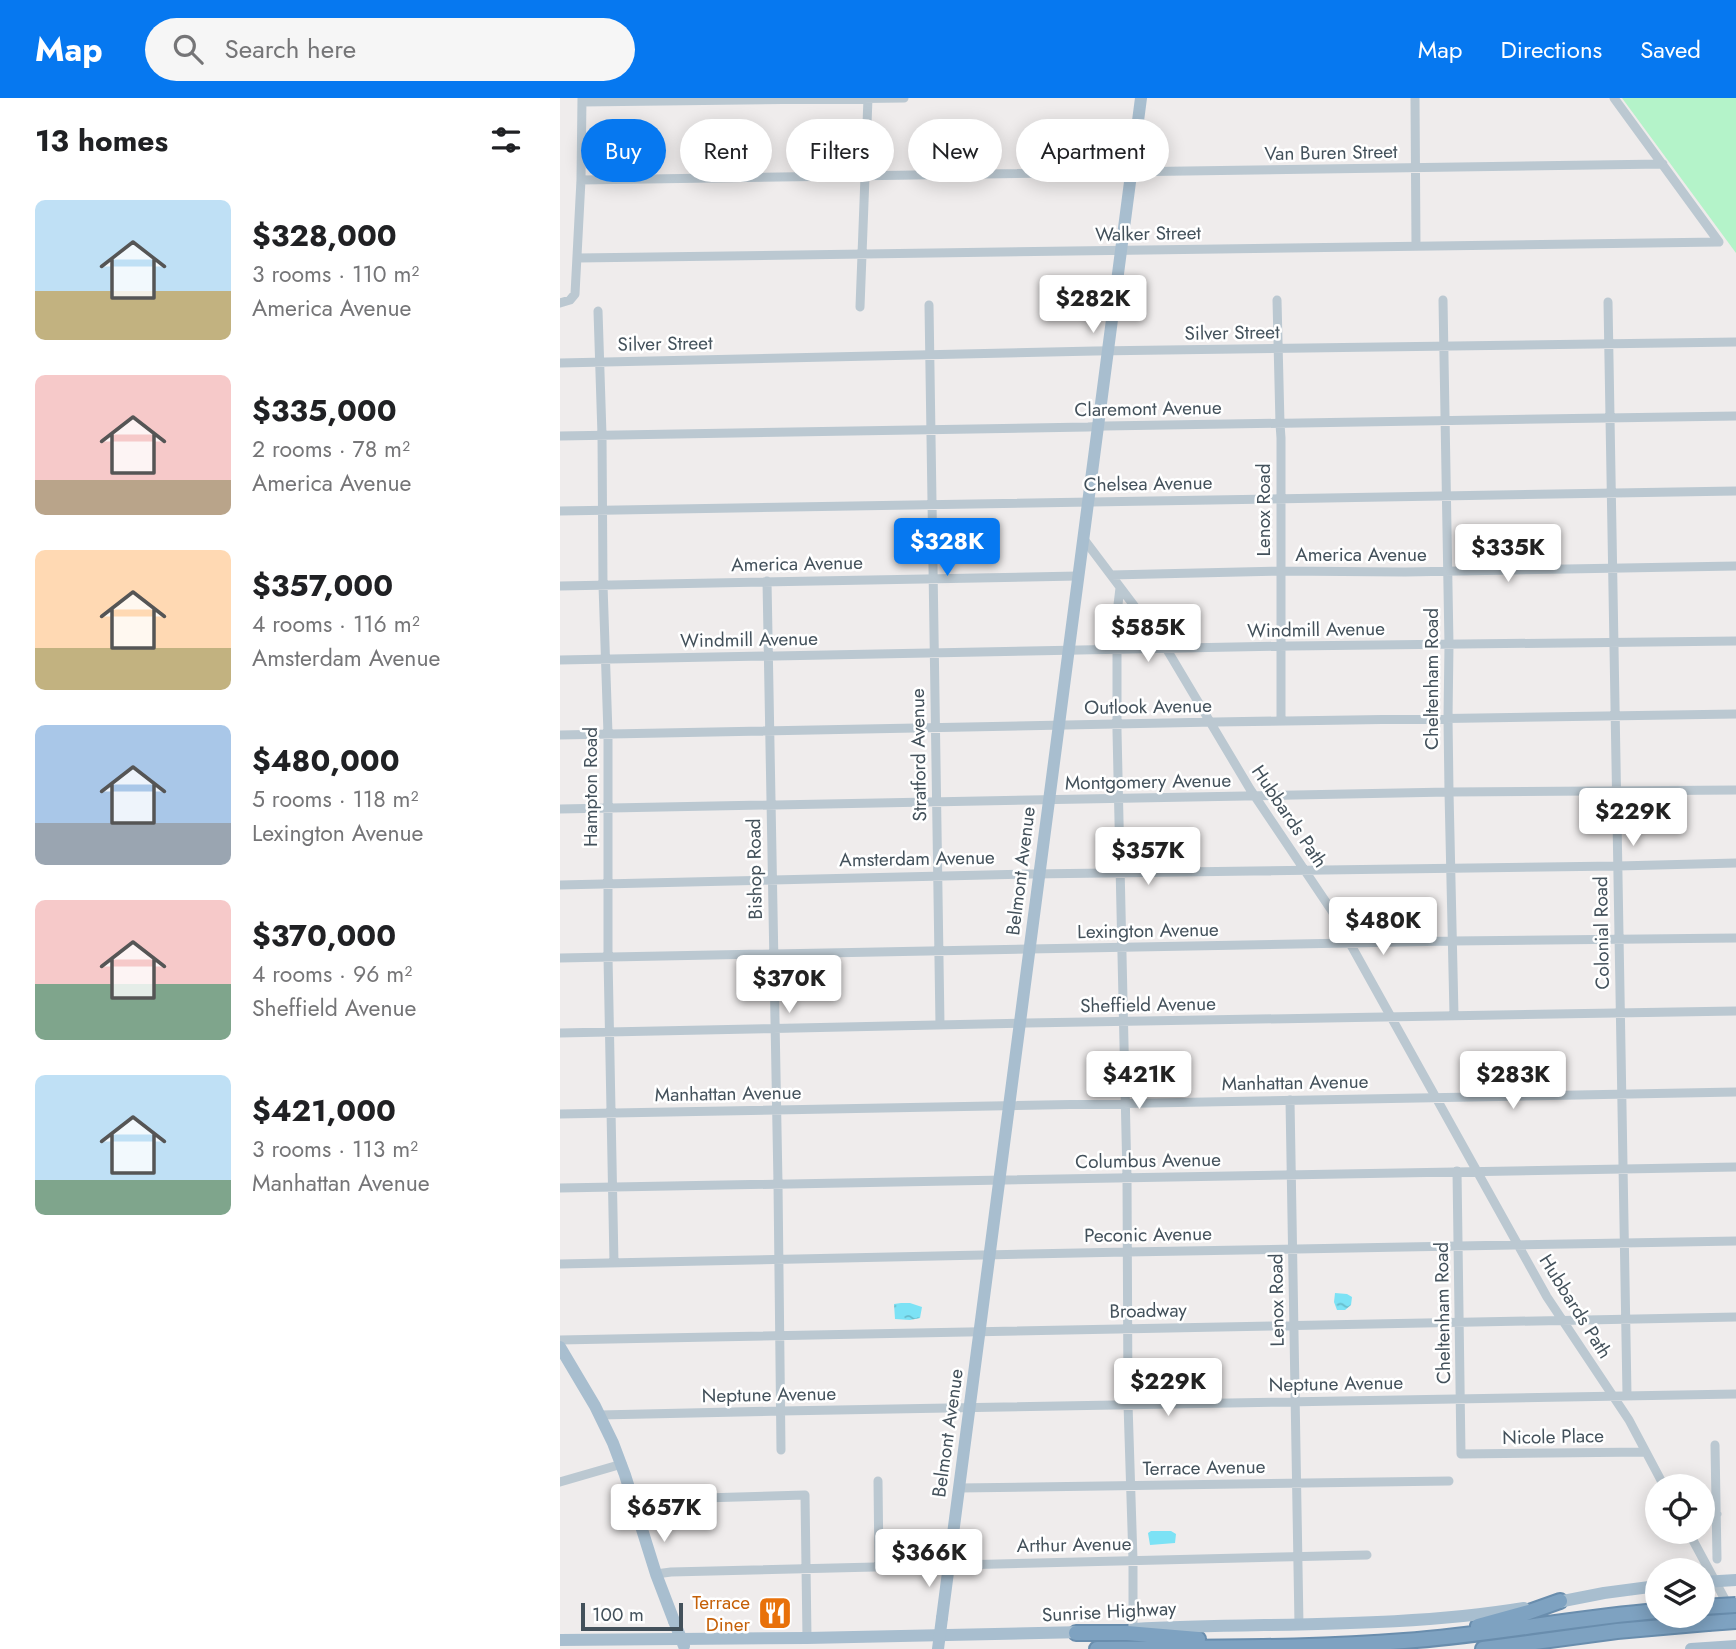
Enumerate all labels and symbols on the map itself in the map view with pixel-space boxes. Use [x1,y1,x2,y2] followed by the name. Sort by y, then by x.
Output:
[1264,138,1398,167] street label: Van Buren Street
[1095,219,1202,248] street label: Walker Street
[1044,275,1142,335] pin: $282K
[1184,318,1280,347] street label: Silver Street
[617,329,713,358] street label: Silver Street
[1074,394,1222,423] street label: Claremont Avenue
[1250,463,1277,557] street label: Lenox Road
[1083,469,1213,498] street label: Chelsea Avenue
[898,518,996,578] pin: $328K
[1459,524,1557,584] pin: $335K
[1295,541,1427,568] street label: America Avenue
[731,549,863,578] street label: America Avenue
[1099,604,1197,664] pin: $585K
[1418,608,1445,750] street label: Cheltenham Road
[1247,615,1385,644] street label: Windmill Avenue
[680,625,818,654] street label: Windmill Avenue
[904,688,933,822] street label: Stratford Avenue
[1084,692,1212,721] street label: Outlook Avenue
[577,727,604,847] street label: Hampton Road
[1245,760,1334,873] street label: Hubbards Path
[1065,767,1232,796] street label: Montgomery Avenue
[1584,788,1682,848] pin: $229K
[999,805,1042,937] street label: Belmont Avenue
[740,818,769,920] street label: Bishop Road
[1099,828,1197,887] pin: $357K
[839,844,995,873] street label: Amsterdam Avenue
[1587,876,1616,990] street label: Colonial Road
[1334,898,1432,957] pin: $480K
[1077,916,1219,945] street label: Lexington Avenue
[740,956,838,1015] pin: $370K
[1080,990,1216,1019] street label: Sheffield Avenue
[1090,1052,1188,1111] pin: $421K
[1464,1052,1562,1111] pin: $283K
[1221,1068,1369,1097] street label: Manhattan Avenue
[654,1079,802,1108] street label: Manhattan Avenue
[1075,1146,1221,1175] street label: Columbus Avenue
[1084,1220,1212,1249] street label: Peconic Avenue
[1428,1242,1457,1384] street label: Cheltenham Road
[1533,1249,1618,1364] street label: Hubbards Path
[1262,1253,1291,1347] street label: Lenox Road
[1109,1296,1188,1325] street label: Broadway
[1119,1358,1217,1418] pin: $229K
[925,1367,970,1499] street label: Belmont Avenue
[1269,1369,1404,1398] street label: Neptune Avenue
[702,1380,837,1409] street label: Neptune Avenue
[1502,1422,1604,1451] street label: Nicole Place
[1142,1453,1266,1482] street label: Terrace Avenue
[615,1484,713,1544] pin: $657K
[880,1530,978,1589] pin: $366K
[1016,1530,1132,1559] street label: Arthur Avenue
[692,1589,750,1638] place label: Terrace Diner
[756,1594,794,1632] restaurant icon: Terrace Diner
[1041,1594,1178,1629] street label: Sunrise Highway
[581,1600,682,1632] scale bar

